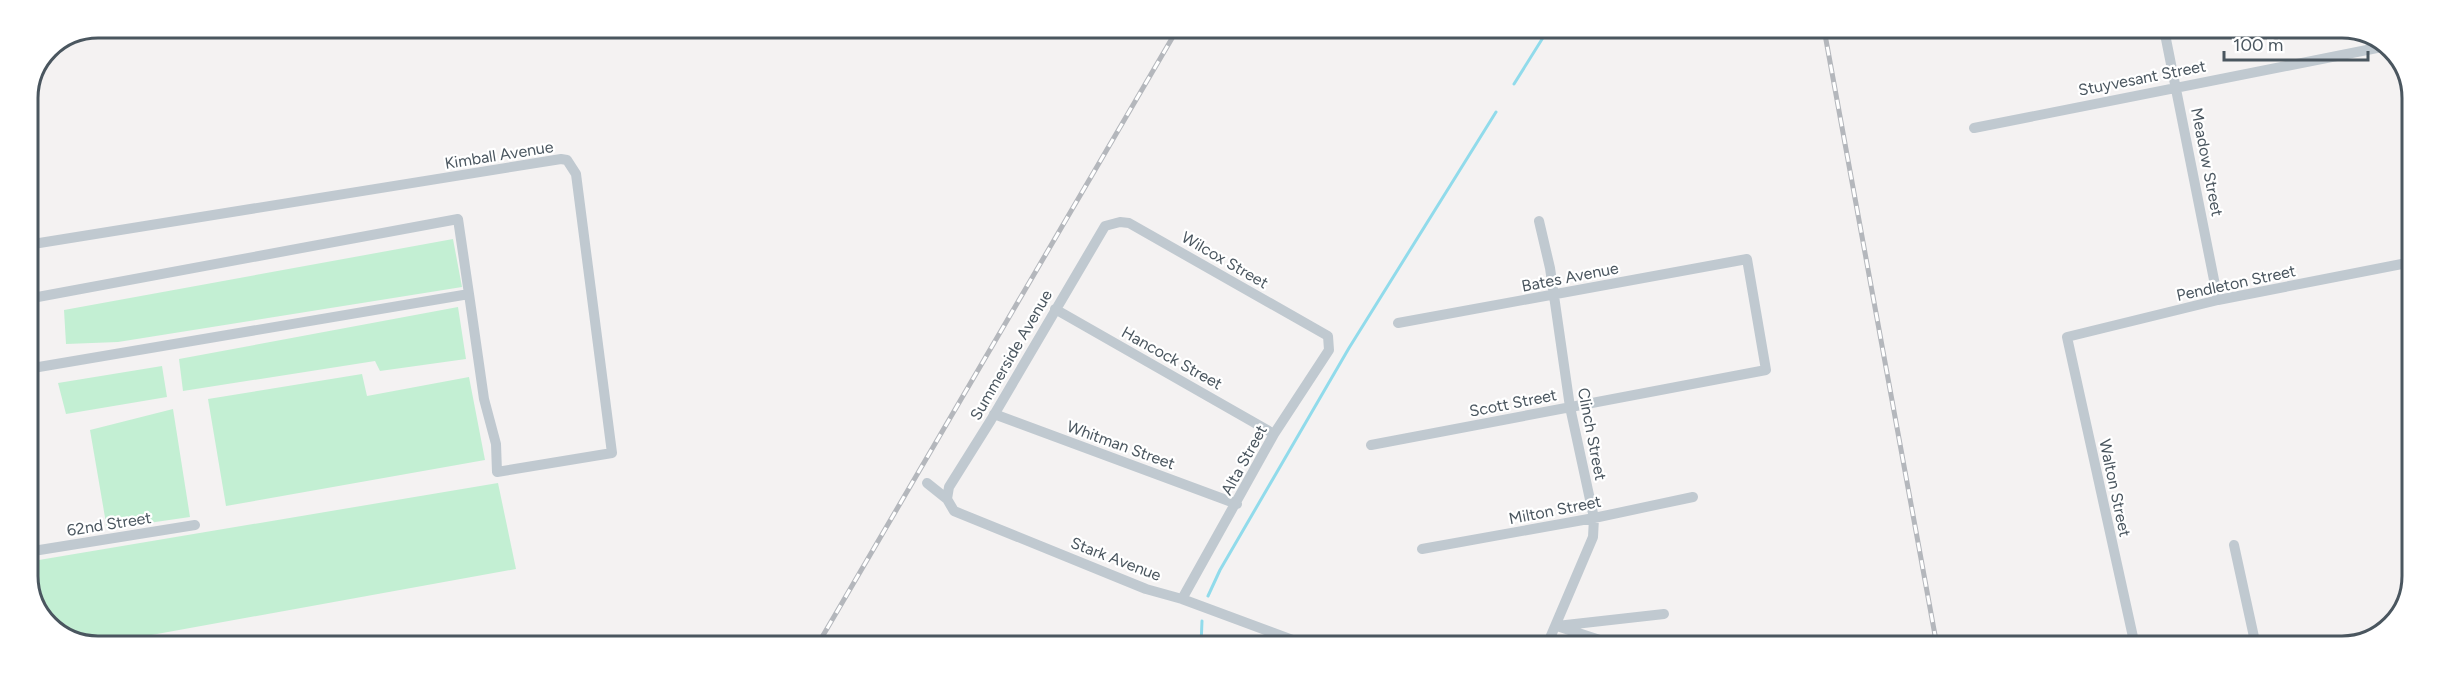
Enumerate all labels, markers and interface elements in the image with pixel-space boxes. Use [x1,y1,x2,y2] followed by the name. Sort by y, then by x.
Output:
[2224,24,2368,62] scale bar
[2233,34,2283,56] text: 100 m
[2077,56,2207,100] street label: Stuyvesant Street
[2187,106,2227,218] street label: Meadow Street
[443,137,555,173] street label: Kimball Avenue
[1178,228,1272,292] street label: Wilcox Street
[1520,258,1620,296] street label: Bates Avenue
[2175,261,2297,305] street label: Pendleton Street
[966,286,1056,424] street label: Summerside Avenue
[1118,322,1226,394] street label: Hancock Street
[1468,385,1558,421] street label: Scott Street
[1574,386,1610,482] street label: Clinch Street
[1064,417,1178,473] street label: Whitman Street
[1217,422,1271,498] street label: Alta Street
[2095,437,2135,539] street label: Walton Street
[1507,492,1603,528] street label: Milton Street
[66,508,152,540] street label: 62nd Street
[1068,533,1164,585] street label: Stark Avenue

